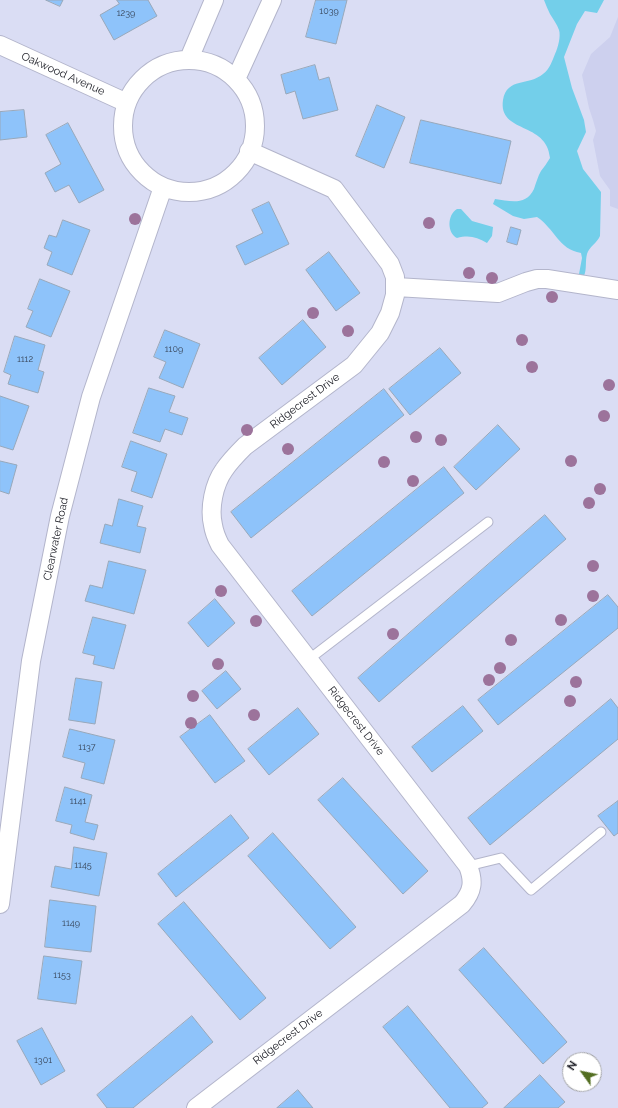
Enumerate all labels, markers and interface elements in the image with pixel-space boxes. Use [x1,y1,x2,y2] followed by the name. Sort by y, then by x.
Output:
[319,6,339,16] house number: 1039
[117,8,135,18] house number: 1239
[19,50,107,98] street label: Oakwood Avenue
[165,344,183,354] house number: 1109
[17,354,33,364] house number: 1112
[268,370,342,432] street label: Ridgecrest Drive
[41,496,71,582] street label: Clearwater Road
[325,684,387,758] street label: Ridgecrest Drive
[78,742,96,752] house number: 1137
[70,796,86,806] house number: 1141
[74,860,92,870] house number: 1145
[62,918,80,928] house number: 1149
[53,970,71,980] house number: 1153
[251,1006,325,1068] street label: Ridgecrest Drive
[562,1052,602,1092] north arrow
[34,1055,52,1065] house number: 1301
[565,1059,580,1073] text: N

